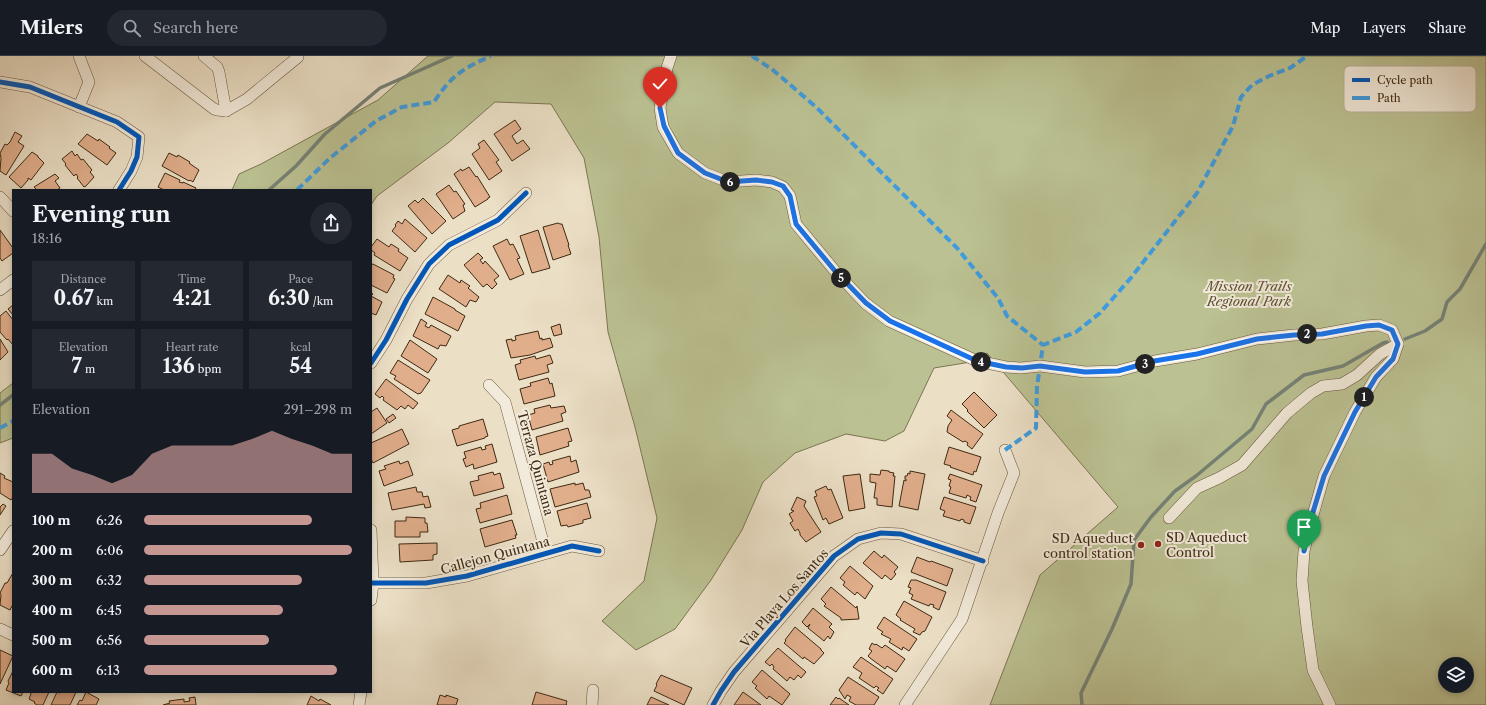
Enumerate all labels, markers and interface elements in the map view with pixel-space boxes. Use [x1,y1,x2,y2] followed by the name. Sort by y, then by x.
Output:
[107,10,387,46] search box
[20,16,83,39] text: Milers
[121,17,143,39] icon: search
[153,18,238,37] text: Search here
[1310,19,1340,37] text: Map
[1362,19,1406,37] text: Layers
[1428,19,1466,37] text: Share
[1344,66,1476,112] legend
[643,67,677,108] pin
[649,73,671,95] icon: check
[1377,73,1433,87] text: Cycle path
[1377,91,1401,105] text: Path
[720,172,740,192] pin: 6
[727,175,733,189] text: 6
[32,201,171,228] text: Evening run
[310,202,352,244] button: share
[32,230,62,246] text: 18:16
[831,268,851,288] pin: 5
[838,271,844,285] text: 5
[61,272,106,286] text: Distance
[178,272,206,286] text: Time
[288,272,313,286] text: Pace
[1204,278,1292,309] park label: Mission Trails Regional Park
[53,286,94,310] text: 0.67
[173,286,211,310] text: 4:21
[268,286,310,310] text: 6:30
[94,294,113,308] text: km
[310,294,333,308] text: /km
[1297,324,1317,344] pin: 2
[1304,327,1310,341] text: 2
[59,340,108,354] text: Elevation
[165,340,219,354] text: Heart rate
[290,340,311,354] text: kcal
[971,352,991,372] pin: 4
[72,354,82,378] text: 7
[163,354,195,378] text: 136
[289,354,312,378] text: 54
[1135,354,1155,374] pin: 3
[978,355,984,369] text: 4
[1142,357,1148,371] text: 3
[82,362,95,376] text: m
[195,362,221,376] text: bpm
[1354,387,1374,407] pin: 1
[1362,390,1366,404] text: 1
[32,401,90,417] text: Elevation
[283,401,352,417] text: 291–298 m
[514,409,558,517] street label: Terraza Quintana
[1287,510,1321,551] pin
[32,512,71,528] text: 100 m
[96,512,122,528] text: 6:26
[1293,516,1315,538] icon: arrive
[1166,529,1248,560] place label: SD Aqueduct Control
[1043,530,1133,561] place label: SD Aqueduct control station
[439,533,552,577] street label: Callejon Quintana
[1153,539,1163,549] marker: SD Aqueduct Control
[1136,540,1146,550] marker: SD Aqueduct control station
[32,542,72,558] text: 200 m
[96,542,123,558] text: 6:06
[736,545,832,652] street label: Via Playa Los Santos
[32,572,72,588] text: 300 m
[96,572,122,588] text: 6:32
[32,602,72,618] text: 400 m
[96,602,122,618] text: 6:45
[32,632,72,648] text: 500 m
[96,632,122,648] text: 6:56
[1438,657,1474,693] map controls
[1438,657,1474,693] button: layers
[32,662,73,678] text: 600 m
[96,662,120,678] text: 6:13

